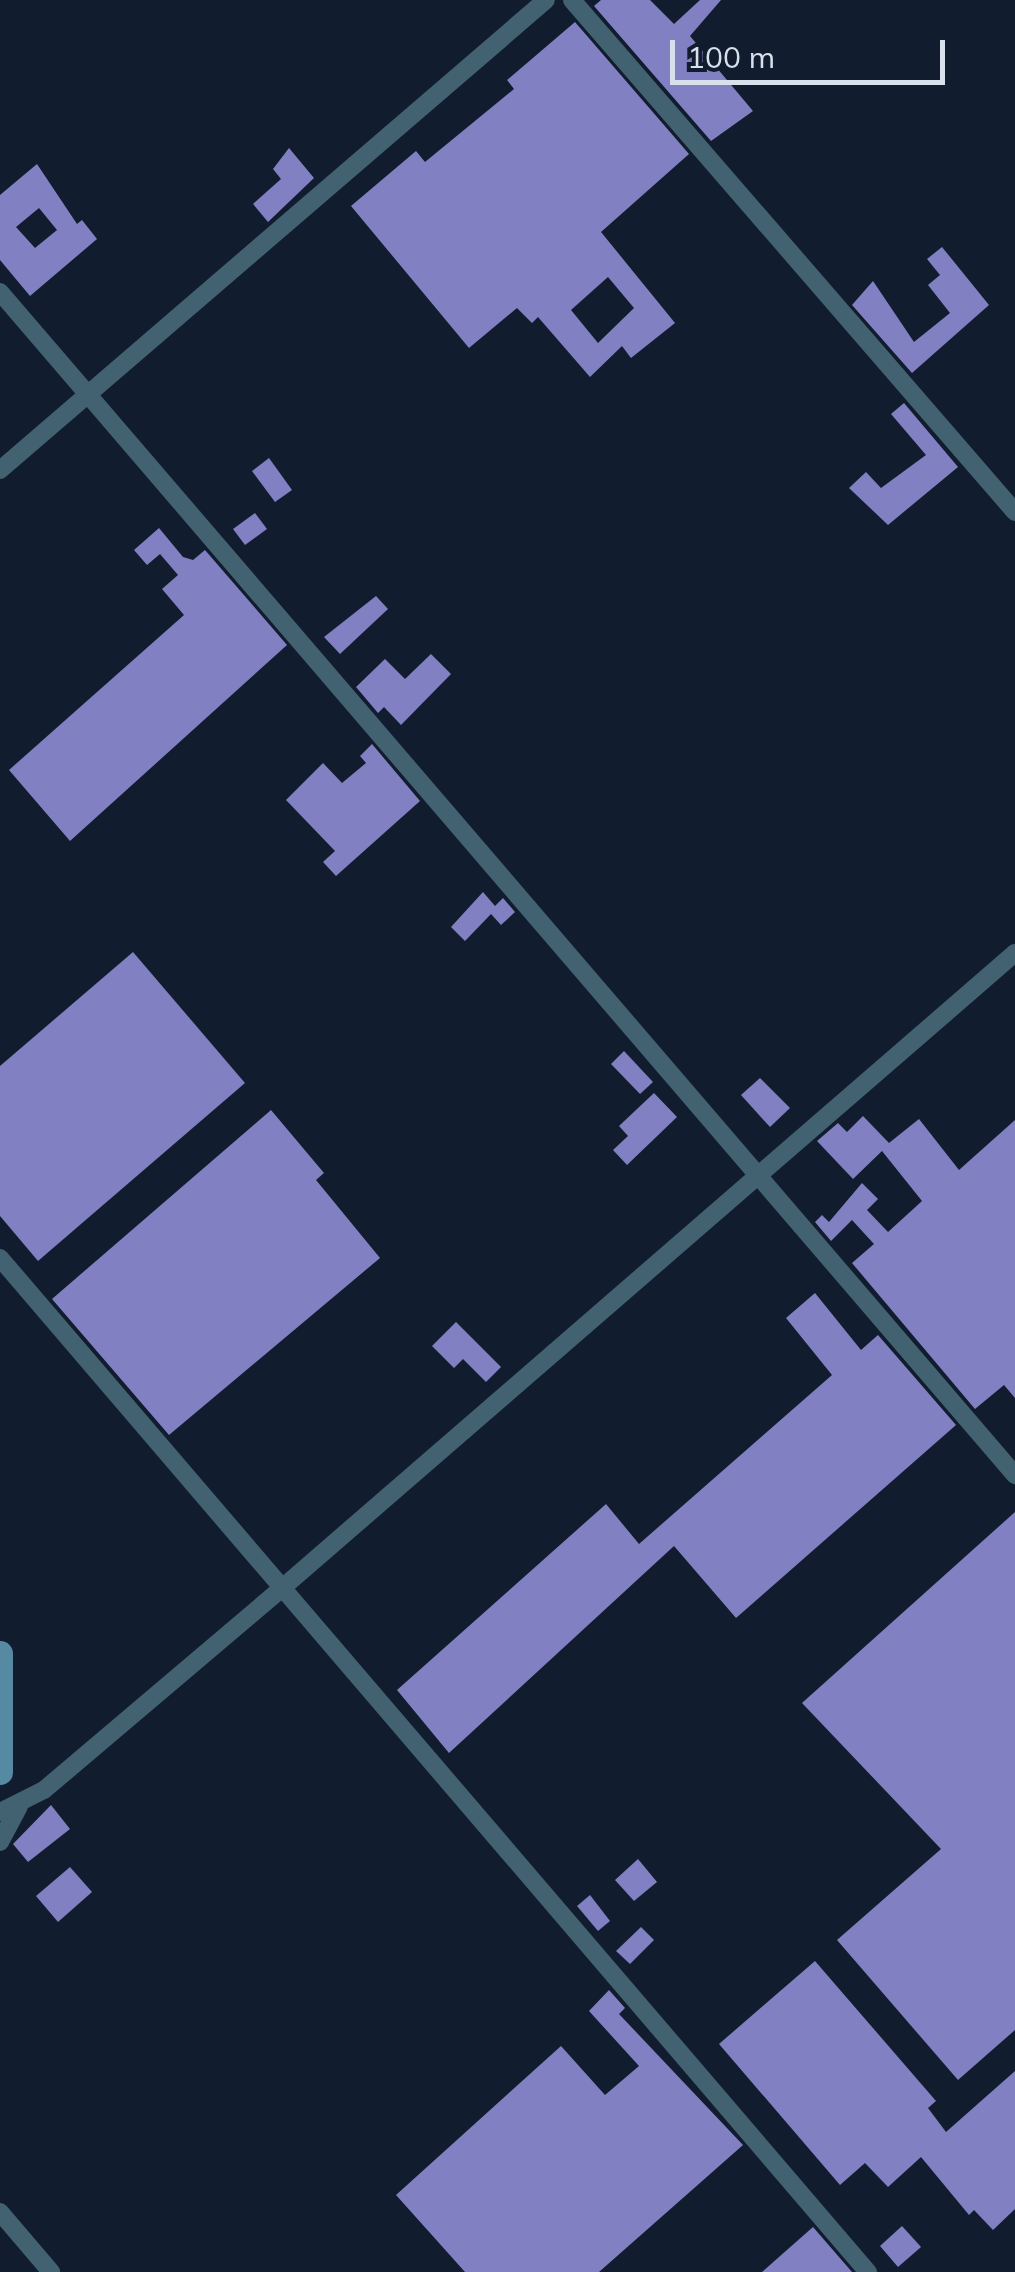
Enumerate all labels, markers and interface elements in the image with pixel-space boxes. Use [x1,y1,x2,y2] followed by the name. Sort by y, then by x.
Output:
[675,20,950,82] scale bar
[687,38,775,76] text: 100 m

